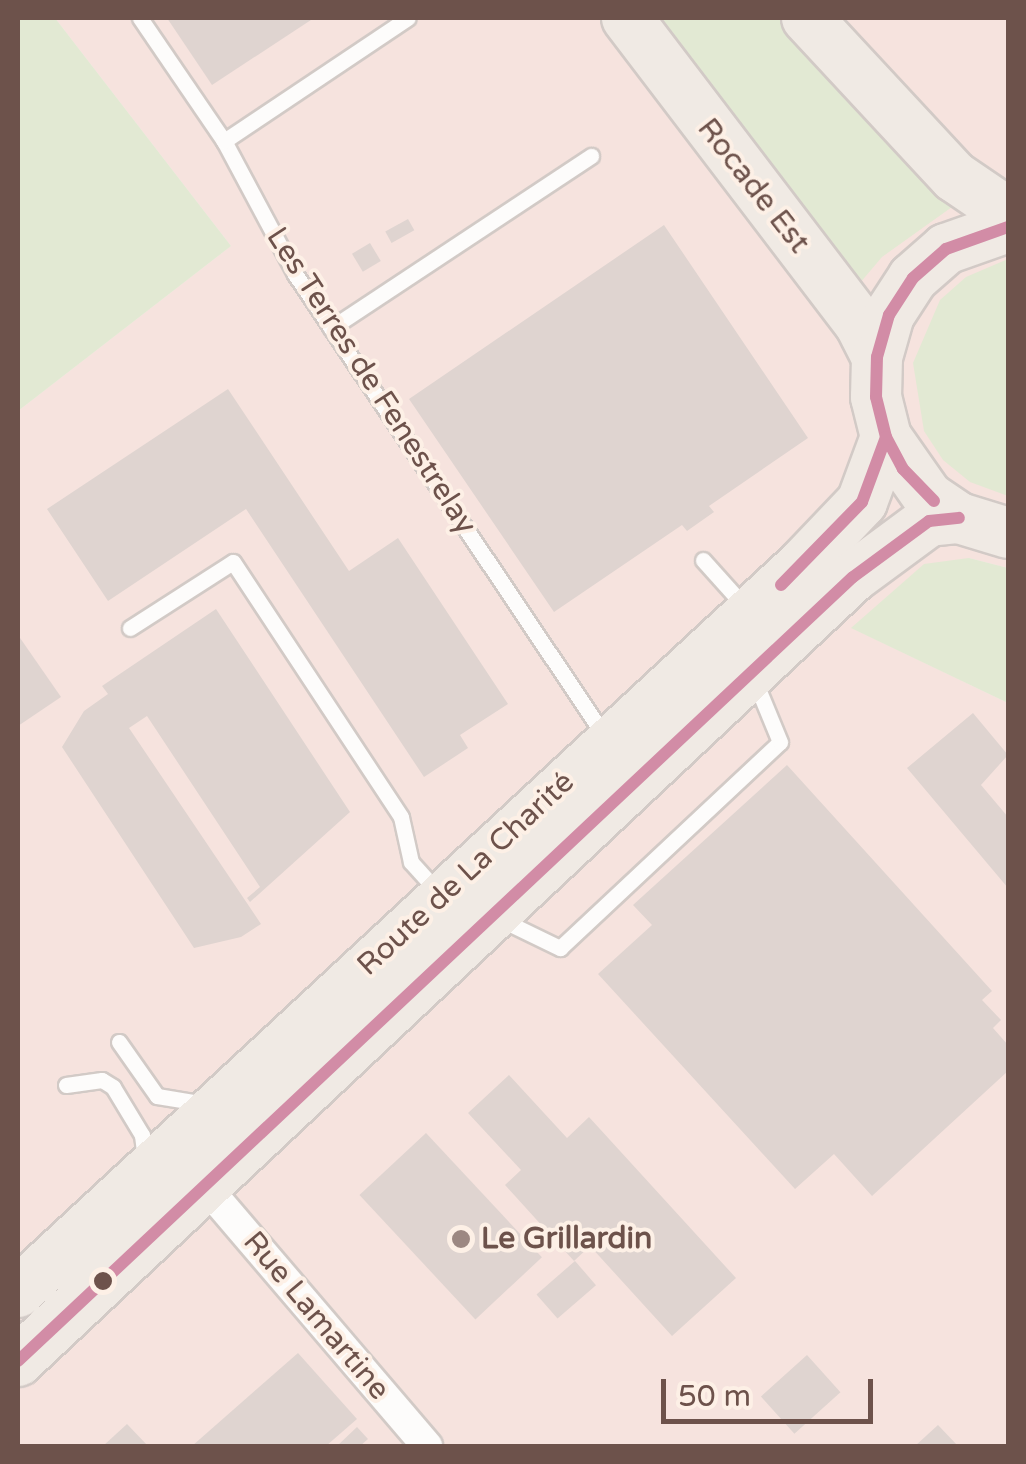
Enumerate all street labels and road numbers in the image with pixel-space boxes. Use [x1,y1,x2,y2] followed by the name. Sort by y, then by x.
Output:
[689,112,817,260] street label: Rocade Est
[258,221,484,541] street label: Les Terres de Fenestrelay
[350,764,582,984] street label: Route de La Charité
[235,1225,397,1407] street label: Rue Lamartine

